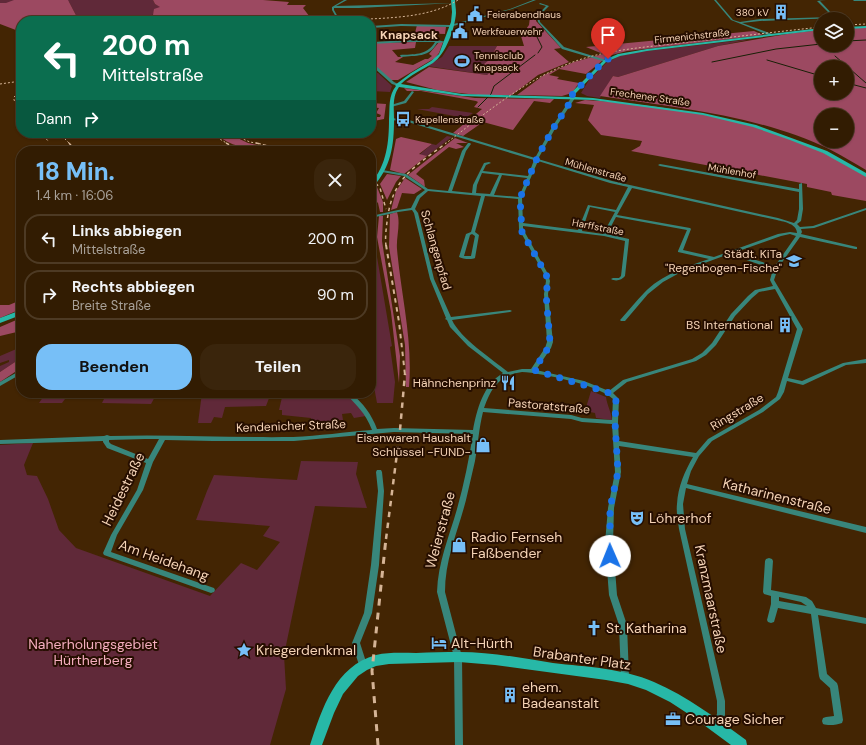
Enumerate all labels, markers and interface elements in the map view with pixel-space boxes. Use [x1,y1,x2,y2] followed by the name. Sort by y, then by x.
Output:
[772,3,790,21] building icon: 380 kV
[466,5,484,23] public building icon: Feierabendhaus
[736,6,769,19] place label: 380 kV
[487,8,561,21] place label: Feierabendhaus
[814,12,854,148] map controls
[814,12,854,52] button: layers
[591,18,625,59] pin
[451,22,469,40] public building icon: Werkfeuerwehr
[597,24,619,46] icon: arrive
[472,25,542,38] place label: Werkfeuerwehr
[654,26,731,46] street label: Firmenichstraße
[102,27,190,64] text: 200 m
[380,27,438,43] district label: Knapsack
[36,32,88,84] icon: left
[474,49,523,74] place label: Tennisclub Knapsack
[453,52,471,70] sports icon: Tennisclub Knapsack
[814,60,854,100] button: +
[102,63,204,87] text: Mittelstraße
[609,85,691,109] street label: Frechener Straße
[80,108,102,130] icon: right
[814,108,854,148] button: −
[36,109,72,129] text: Dann
[394,110,412,128] bus stop icon: Kapellenstraße
[415,113,484,126] place label: Kapellenstraße
[564,155,629,185] street label: Mühlenstraße
[36,156,115,187] text: 18 Min.
[314,159,356,201] button: close
[707,160,758,182] street label: Mühlenhof
[36,187,114,204] text: 1.4 km · 16:06
[417,208,455,292] street label: Schlangenpfad
[571,216,625,238] street label: Harffstraße
[72,221,182,241] text: Links abbiegen
[38,228,60,250] icon: left
[308,229,354,249] text: 200 m
[72,241,145,258] text: Mittelstraße
[665,246,783,276] place label: Städt. KiTa "Regenbogen-Fische"
[785,252,803,270] school or university icon: Städt. KiTa "Regenbogen-Fische"
[72,277,195,297] text: Rechts abbiegen
[38,284,60,306] icon: right
[317,285,354,305] text: 90 m
[72,297,151,314] text: Breite Straße
[776,316,794,334] building icon: BS International
[686,317,773,333] place label: BS International
[36,344,192,390] button: Beenden
[200,344,356,390] button: Teilen
[499,374,517,392] restaurant icon: Hähnchenprinz
[413,375,496,391] place label: Hähnchenprinz
[707,390,767,434] street label: Ringstraße
[507,394,591,418] street label: Pastoratstraße
[236,416,346,436] street label: Kendenicher Straße
[357,430,471,460] place label: Eisenwaren Haushalt Schlüssel -FUND-
[474,436,492,454] shop icon: Eisenwaren Haushalt Schlüssel -FUND-
[97,449,149,529] street label: Heidestraße
[721,474,833,518] street label: Katharinenstraße
[421,489,459,571] street label: Weierstraße
[628,509,646,527] theatre icon: Löhrerhof
[649,509,712,527] place label: Löhrerhof
[471,528,562,562] place label: Radio Fernseh Faßbender
[116,535,212,585] street label: Am Heidehang
[589,535,631,577] position arrow
[450,536,468,554] shop icon: Radio Fernseh Faßbender
[691,543,731,655] street label: Kranzmaarstraße
[585,619,603,637] church icon: St. Katharina
[606,619,687,637] place label: St. Katharina
[430,634,448,652] hotel icon: Alt-Hürth
[451,634,513,652] place label: Alt-Hürth
[28,635,158,669] park label: Naherholungsgebiet Hürtherberg
[235,641,253,659] place icon: Kriegerdenkmal
[256,641,356,659] place label: Kriegerdenkmal
[532,642,632,674] street label: Brabanter Platz
[522,678,599,712] place label: ehem. Badeanstalt
[501,686,519,704] building icon: ehem. Badeanstalt
[664,710,682,728] office icon: Courage Sicher
[685,710,784,728] place label: Courage Sicher

